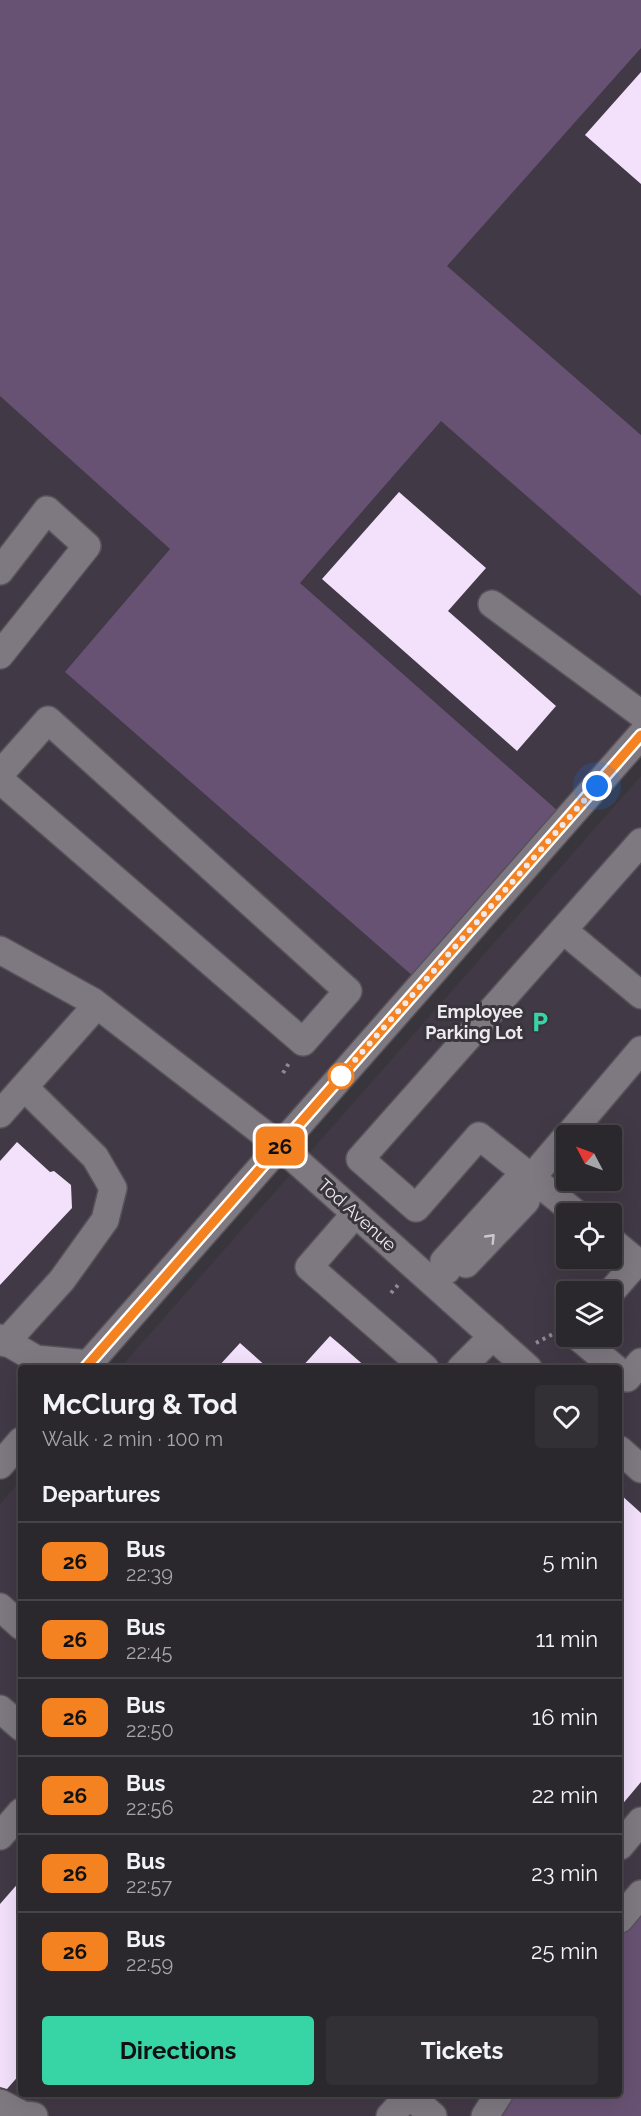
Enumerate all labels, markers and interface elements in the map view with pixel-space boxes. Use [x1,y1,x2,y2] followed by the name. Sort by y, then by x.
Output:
[582,771,612,801] your location
[425,1001,523,1043] place label: Employee Parking Lot
[528,1010,552,1034] parking icon: Employee Parking Lot
[328,1063,354,1089] unlabelled marker
[556,1125,622,1191] north arrow
[556,1125,622,1347] map controls
[253,1126,307,1166] line badge: 26
[268,1134,292,1159] text: 26
[314,1174,401,1256] street label: Tod Avenue
[556,1203,622,1269] button: locate
[484,1234,495,1244] one-way arrow
[556,1281,622,1347] button: layers
[535,1385,598,1448] button: heart
[42,1388,238,1421] text: McClurg & Tod
[42,1427,223,1451] text: Walk · 2 min · 100 m
[42,1481,160,1507] text: Departures
[126,1536,165,1562] text: Bus
[543,1548,598,1574] text: 5 min
[63,1549,87,1574] text: 26
[126,1562,173,1586] text: 22:39
[126,1614,165,1640] text: Bus
[536,1626,598,1652] text: 11 min
[63,1627,87,1652] text: 26
[126,1640,172,1664] text: 22:45
[126,1692,165,1718] text: Bus
[532,1704,598,1730] text: 16 min
[63,1705,87,1730] text: 26
[126,1718,174,1742] text: 22:50
[126,1770,165,1796] text: Bus
[532,1782,598,1808] text: 22 min
[63,1783,87,1808] text: 26
[126,1796,174,1820] text: 22:56
[126,1848,165,1874] text: Bus
[531,1860,598,1886] text: 23 min
[63,1861,87,1886] text: 26
[126,1874,172,1898] text: 22:57
[126,1926,165,1952] text: Bus
[531,1938,598,1964] text: 25 min
[63,1939,87,1964] text: 26
[126,1952,173,1976] text: 22:59
[42,2016,314,2085] button: Directions
[326,2016,598,2085] button: Tickets

